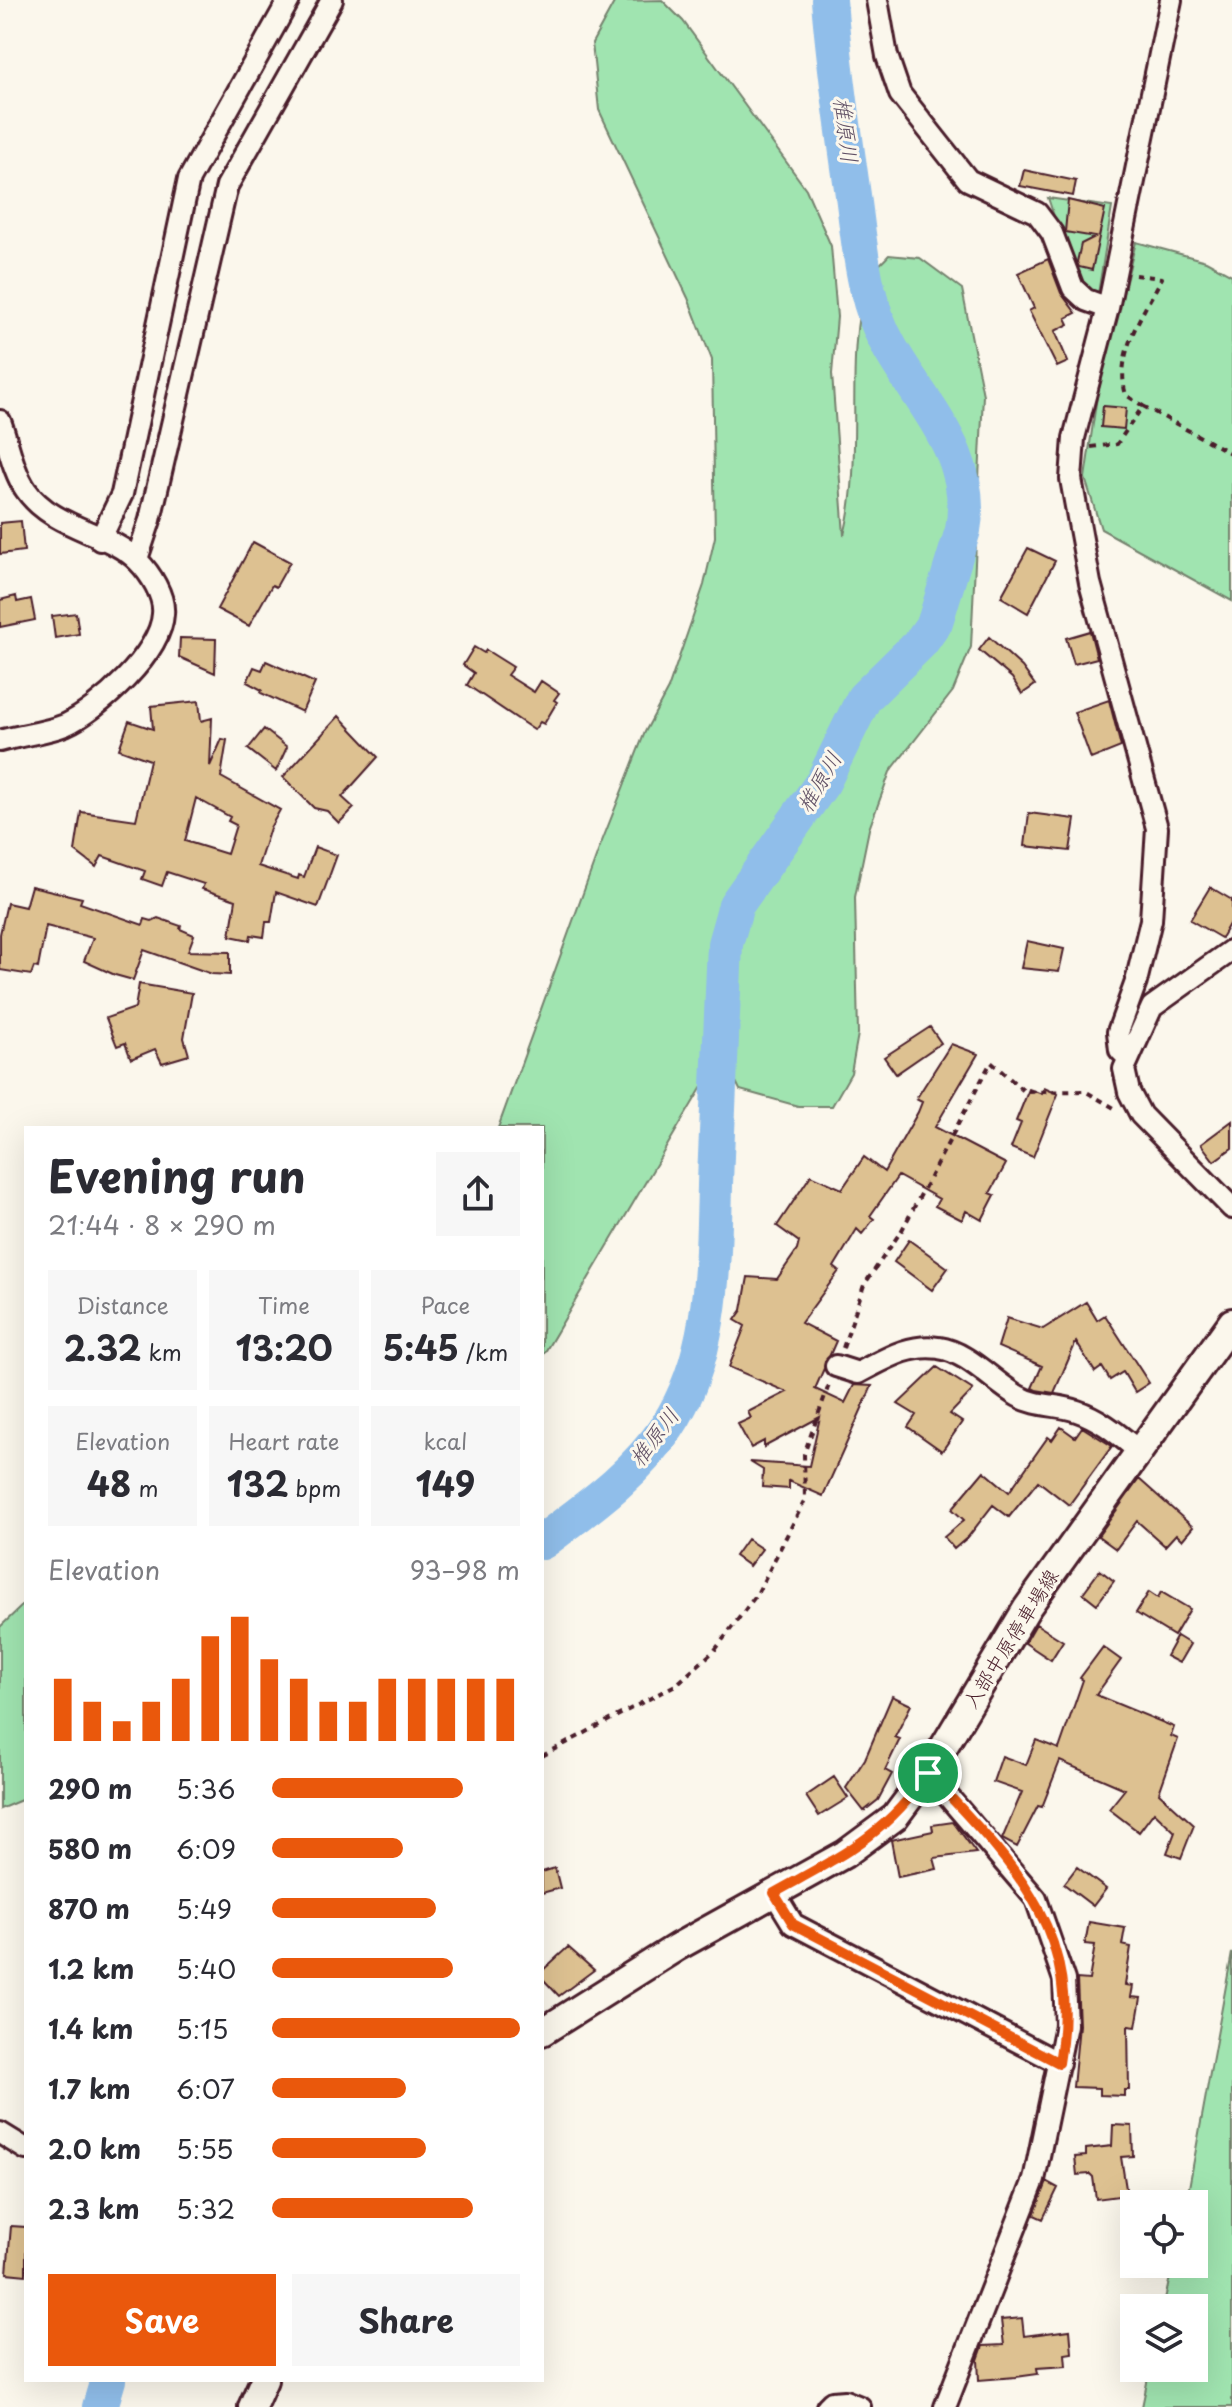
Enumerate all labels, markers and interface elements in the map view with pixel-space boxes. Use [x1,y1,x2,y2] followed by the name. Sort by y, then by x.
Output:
[827,95,868,165] water label: 椎原川
[787,744,848,818] water label: 椎原川
[48,1142,306,1208] text: Evening run
[436,1152,520,1236] button: share
[48,1205,276,1244] text: 21:44 · 8 × 290 m
[77,1288,169,1321] text: Distance
[258,1288,310,1321] text: Time
[420,1288,470,1321] text: Pace
[64,1321,141,1373] text: 2.32
[235,1321,333,1373] text: 13:20
[382,1321,459,1373] text: 5:45
[141,1335,182,1368] text: km
[459,1335,508,1368] text: /km
[620,1400,686,1472] water label: 椎原川
[75,1424,170,1457] text: Elevation
[228,1424,340,1457] text: Heart rate
[423,1424,467,1457] text: kcal
[87,1457,131,1509] text: 48
[227,1457,288,1509] text: 132
[415,1457,475,1509] text: 149
[131,1471,159,1504] text: m
[288,1471,341,1504] text: bpm
[48,1550,160,1589] text: Elevation
[410,1550,520,1589] text: 93–98 m
[955,1563,1065,1714] street label: 入部中原停車場線
[894,1739,962,1807] pin
[906,1751,950,1795] icon: arrive
[48,1769,132,1808] text: 290 m
[176,1769,236,1808] text: 5:36
[48,1829,132,1868] text: 580 m
[176,1829,236,1868] text: 6:09
[48,1889,130,1928] text: 870 m
[176,1889,232,1928] text: 5:49
[48,1949,134,1988] text: 1.2 km
[176,1949,236,1988] text: 5:40
[48,2009,133,2048] text: 1.4 km
[176,2009,229,2048] text: 5:15
[48,2069,131,2108] text: 1.7 km
[176,2069,235,2108] text: 6:07
[48,2129,141,2168] text: 2.0 km
[176,2129,234,2168] text: 5:55
[48,2189,140,2228] text: 2.3 km
[176,2189,235,2228] text: 5:32
[1120,2190,1208,2382] map controls
[1120,2190,1208,2278] button: locate
[48,2274,276,2366] button: Save
[292,2274,520,2366] button: Share
[1120,2294,1208,2382] button: layers

